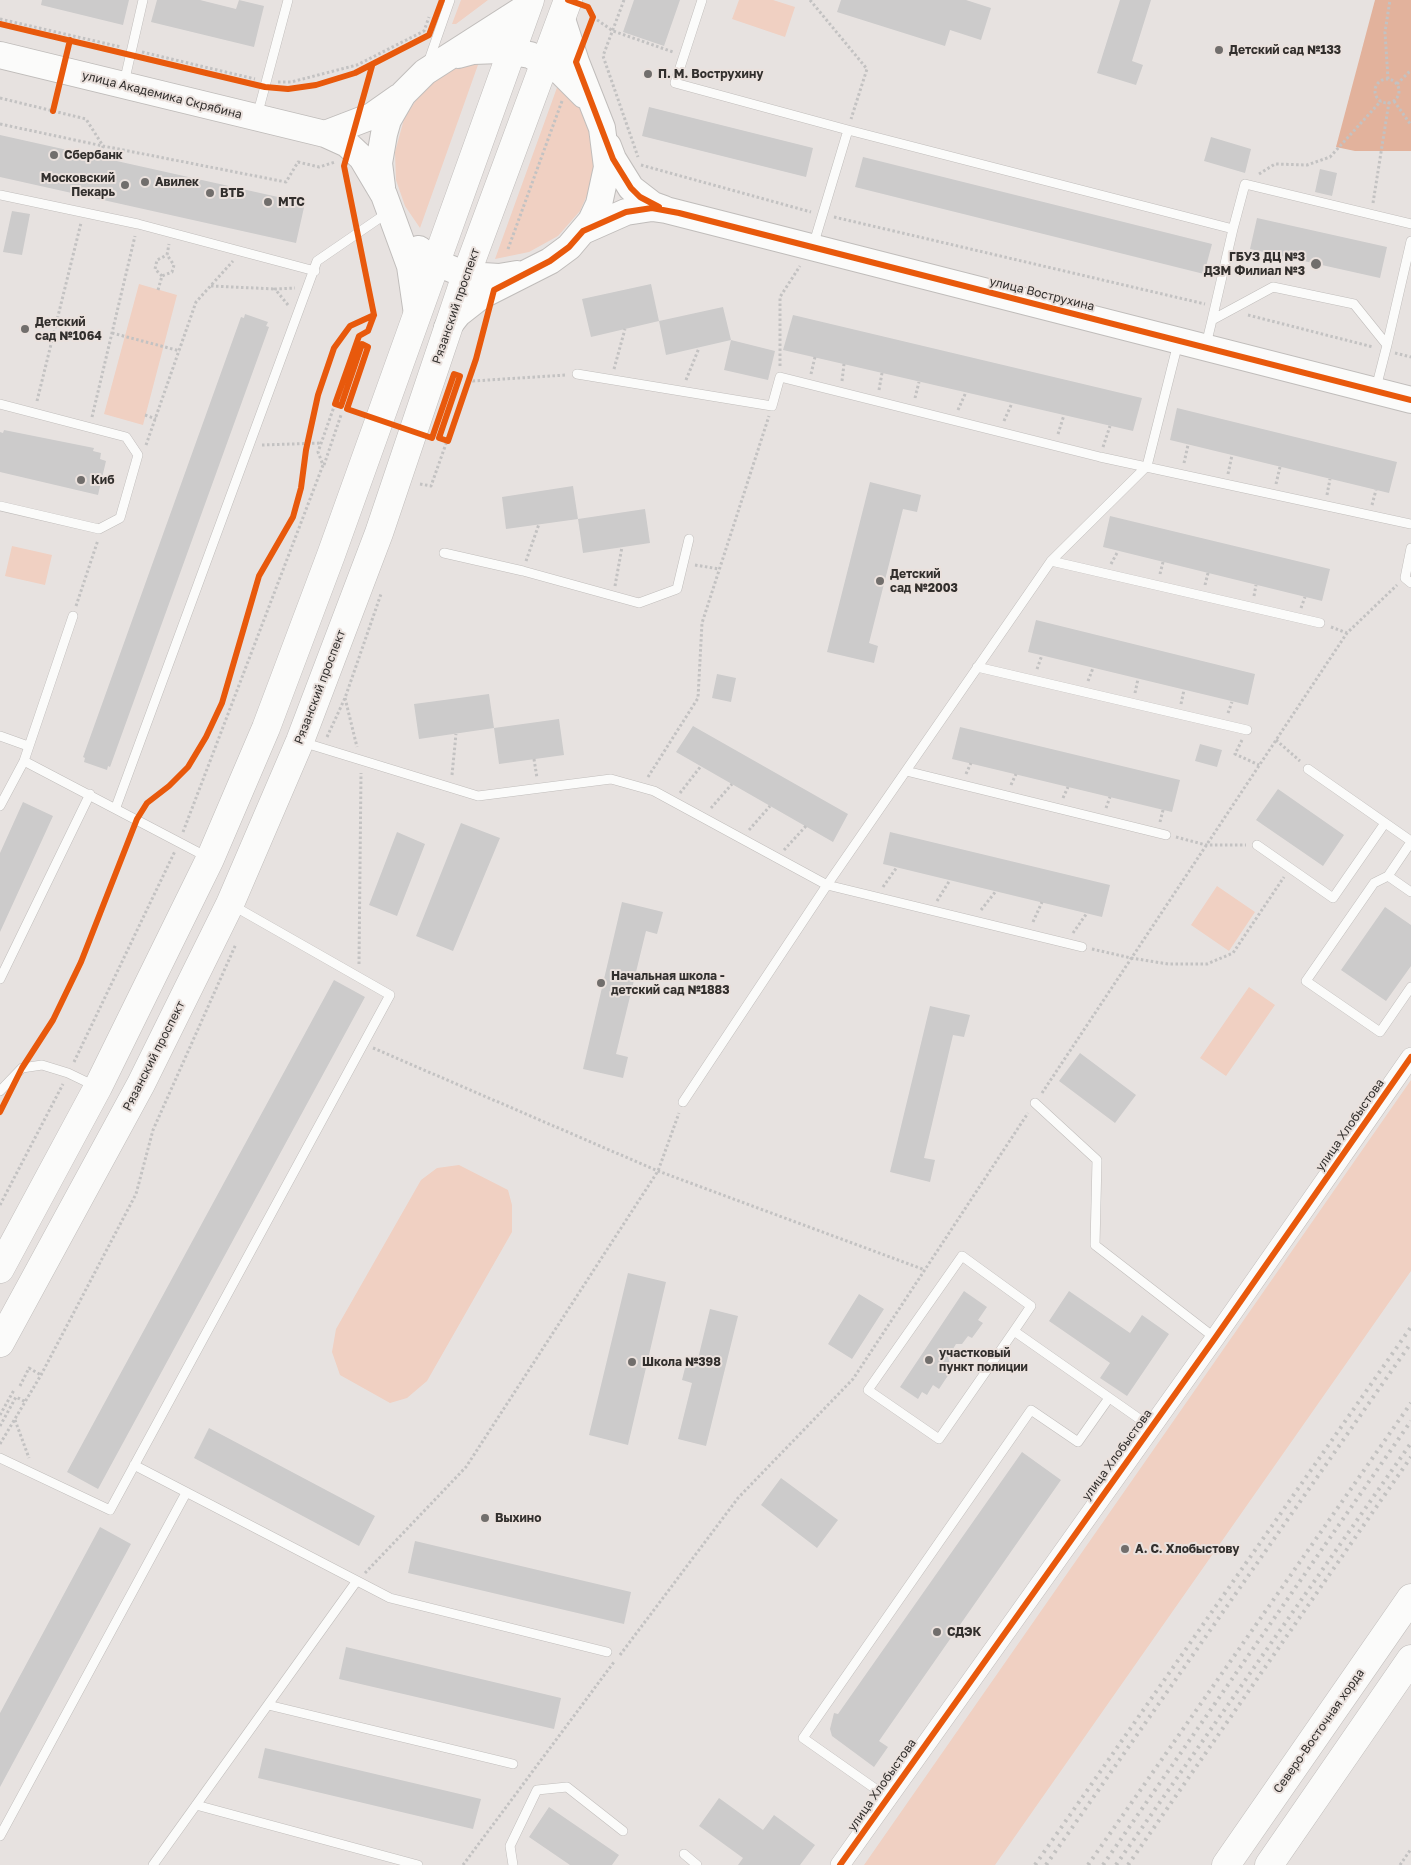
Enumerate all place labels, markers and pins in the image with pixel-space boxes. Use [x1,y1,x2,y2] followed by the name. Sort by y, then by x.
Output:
[1229,43,1341,57] place label: Детский сад №133
[1213,44,1225,56] marker: Детский сад №133
[658,67,763,81] place label: П. М. Вострухину
[642,68,654,80] marker: П. М. Вострухину
[64,148,123,162] place label: Сбербанк
[48,149,60,161] marker: Сбербанк
[41,171,115,199] place label: Московский Пекарь
[155,175,199,189] place label: Авилек
[139,176,151,188] marker: Авилек
[119,179,131,191] marker: Московский Пекарь
[220,186,244,200] place label: ВТБ
[204,187,216,199] marker: ВТБ
[278,195,305,209] place label: МТС
[262,196,274,208] marker: МТС
[1204,250,1305,278] place label: ГБУЗ ДЦ №3 ДЗМ Филиал №3
[1309,257,1323,271] marker: ГБУЗ ДЦ №3 ДЗМ Филиал №3
[35,315,102,343] place label: Детский сад №1064
[19,323,31,335] marker: Детский сад №1064
[91,473,114,487] place label: Киб
[75,474,87,486] marker: Киб
[890,567,958,595] place label: Детский сад №2003
[874,575,886,587] marker: Детский сад №2003
[611,969,730,997] place label: Начальная школа - детский сад №1883
[595,977,607,989] marker: Начальная школа - детский сад №1883
[939,1346,1028,1374] place label: участковый пункт полиции
[923,1354,935,1366] marker: участковый пункт полиции
[642,1355,721,1369] place label: Школа №398
[626,1356,638,1368] marker: Школа №398
[495,1511,541,1525] place label: Выхино
[479,1512,491,1524] marker: Выхино
[1135,1542,1239,1556] place label: А. С. Хлобыстову
[1119,1543,1131,1555] marker: А. С. Хлобыстову
[947,1625,981,1639] place label: СДЭК
[931,1626,943,1638] marker: СДЭК

